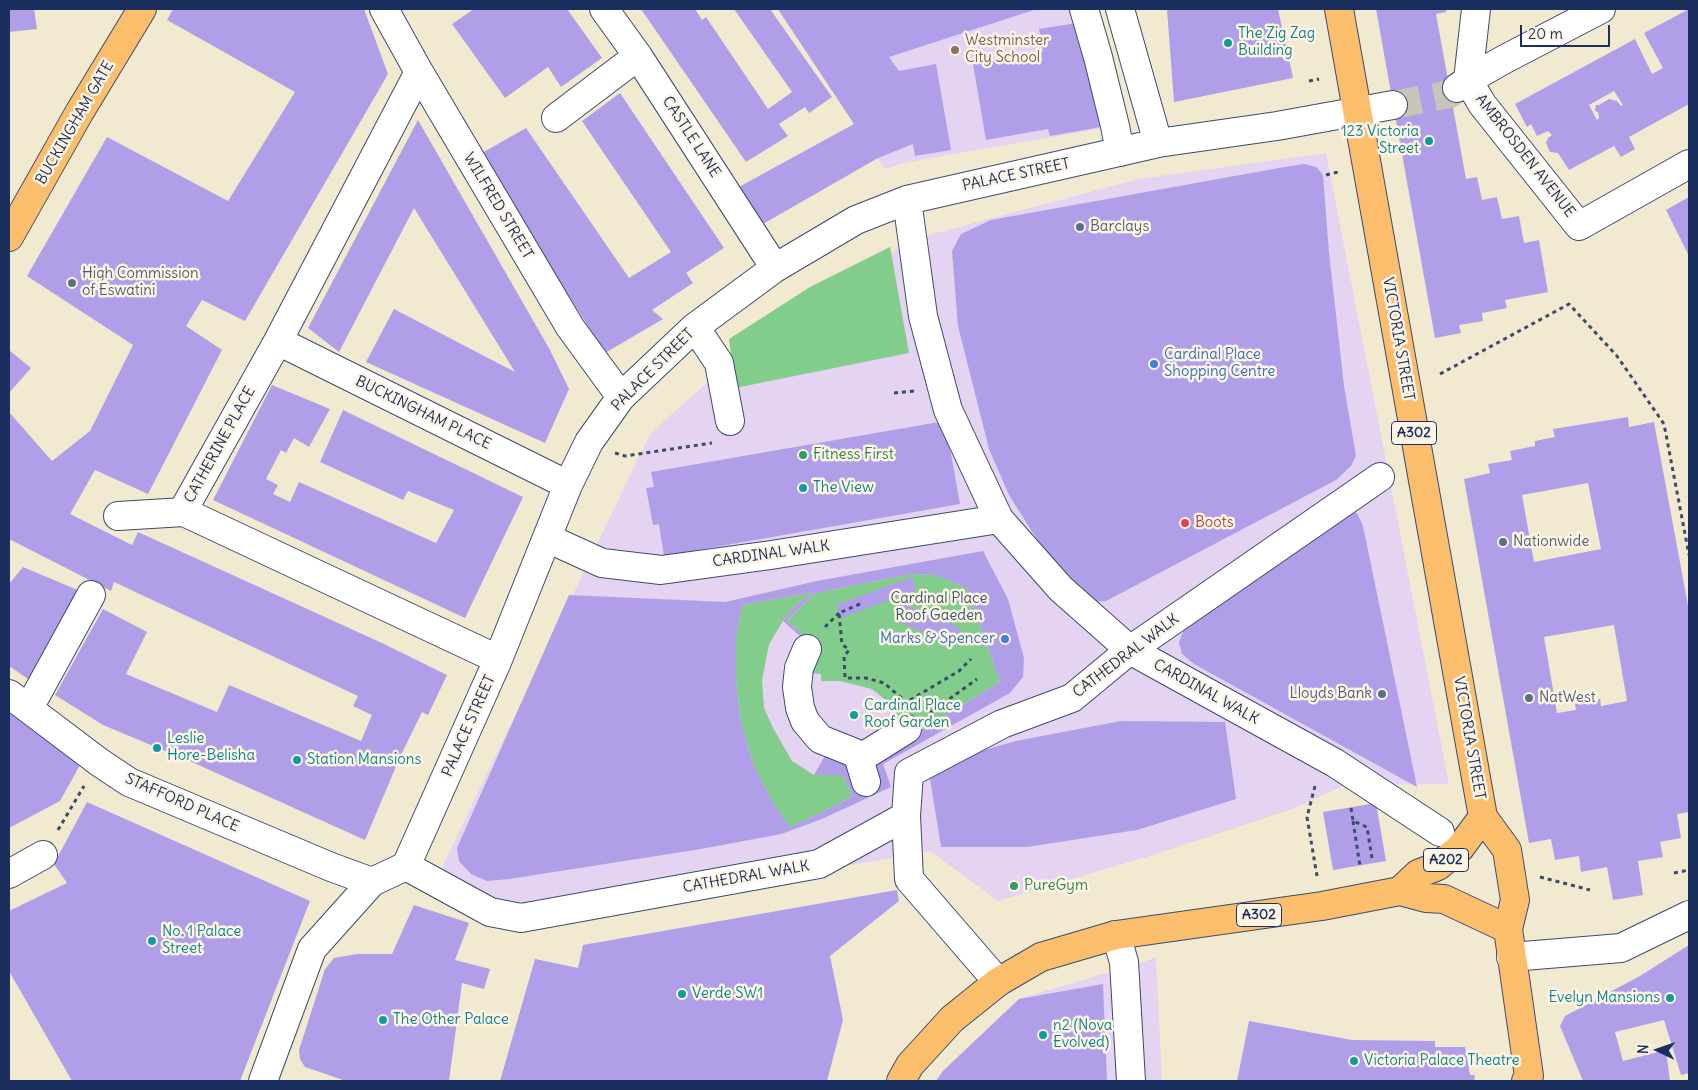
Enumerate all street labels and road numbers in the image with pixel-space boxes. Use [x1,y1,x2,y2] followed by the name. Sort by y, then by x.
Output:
[32,58,118,188] street label: BUCKINGHAM GATE
[1471,91,1579,221] street label: AMBROSDEN AVENUE
[658,93,724,181] street label: CASTLE LANE
[459,150,537,262] street label: WILFRED STREET
[961,155,1071,195] street label: PALACE STREET
[1378,276,1418,402] street label: VICTORIA STREET
[608,325,698,415] street label: PALACE STREET
[352,372,494,454] street label: BUCKINGHAM PLACE
[181,384,259,506] street label: CATHERINE PLACE
[1392,422,1436,444] road number: A302
[711,537,831,571] street label: CARDINAL WALK
[1069,610,1183,702] street label: CATHEDRAL WALK
[1150,656,1262,728] street label: CARDINAL WALK
[439,672,499,780] street label: PALACE STREET
[1449,675,1489,801] street label: VICTORIA STREET
[122,770,242,836] street label: STAFFORD PLACE
[1424,848,1468,872] road number: A202
[681,857,811,897] street label: CATHEDRAL WALK
[1236,904,1282,926] road number: A302

